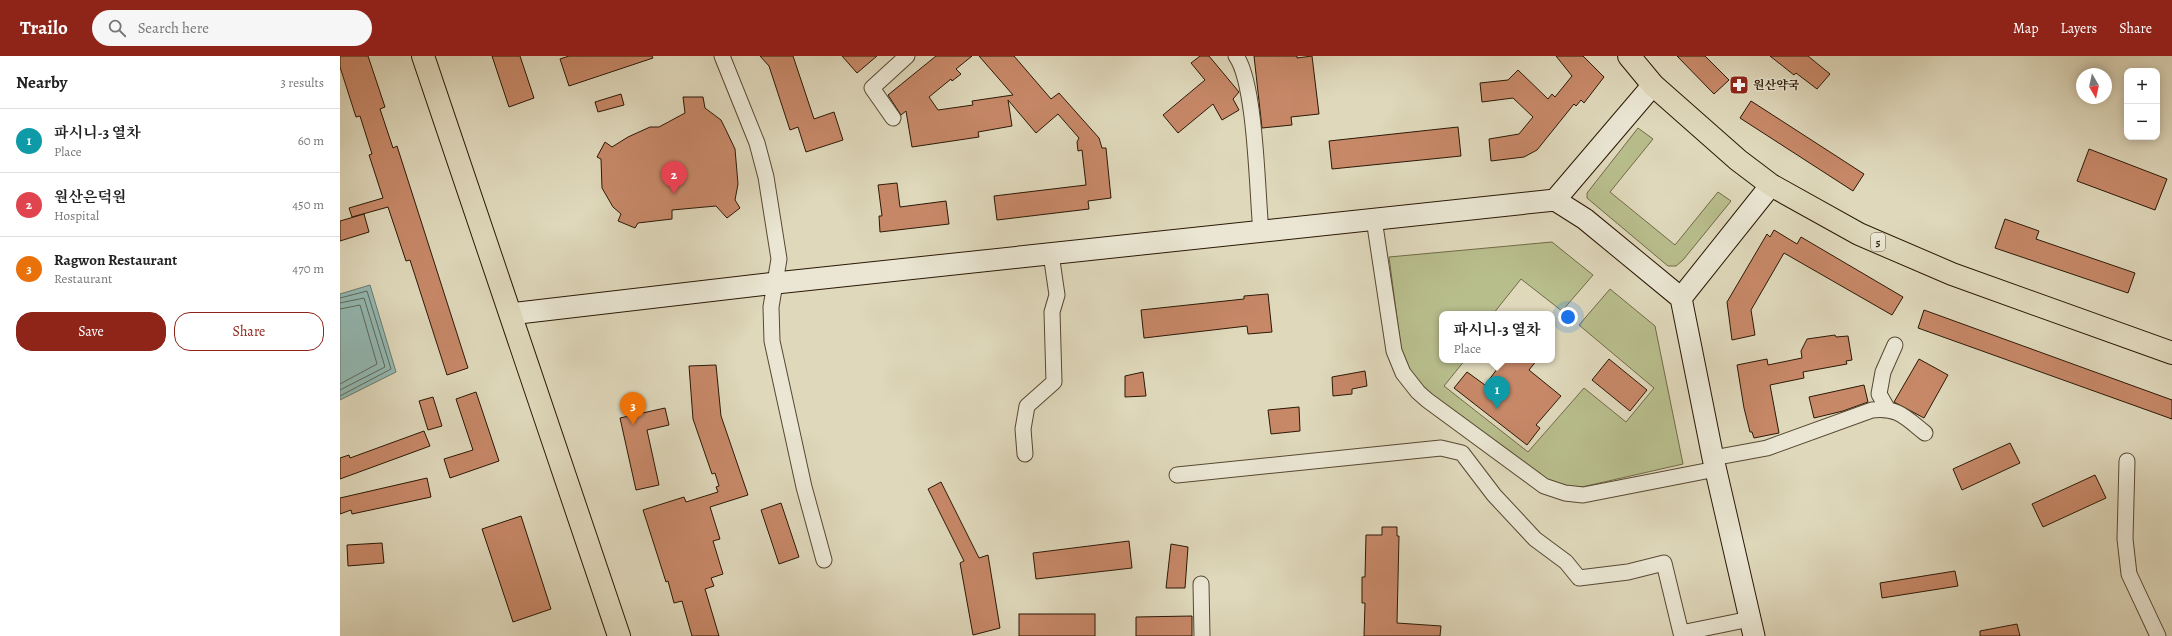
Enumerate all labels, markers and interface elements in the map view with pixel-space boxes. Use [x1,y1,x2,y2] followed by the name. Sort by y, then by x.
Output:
[92,10,372,46] search box
[20,15,68,41] text: Trailo
[106,17,128,39] icon: search
[138,18,209,38] text: Search here
[2013,19,2039,38] text: Map
[2061,19,2097,38] text: Layers
[2119,19,2152,38] text: Share
[2076,68,2112,104] north arrow
[2124,68,2160,140] map controls
[2124,68,2160,104] button: +
[16,71,67,94] text: Nearby
[280,74,324,91] text: 3 results
[1728,74,1750,96] pharmacy icon: 원산약국
[1753,77,1800,93] place label: 원산약국
[2124,104,2160,140] button: −
[54,123,141,143] text: 파시니-3 열차
[27,132,31,149] text: 1
[298,132,324,149] text: 60 m
[54,143,82,160] text: Place
[661,161,687,194] pin: 2
[54,187,126,207] text: 원산은덕원
[26,196,32,213] text: 2
[292,196,324,213] text: 450 m
[54,207,99,224] text: Hospital
[1871,233,1885,251] road number: 5
[54,250,177,270] text: Ragwon Restaurant
[26,260,32,277] text: 3
[292,260,324,277] text: 470 m
[54,270,112,287] text: Restaurant
[1558,307,1578,327] your location
[1439,311,1555,363] popup
[16,312,166,351] button: Save
[174,312,324,351] button: Share
[1454,320,1540,340] text: 파시니-3 열차
[1454,340,1481,357] text: Place
[1484,376,1510,409] pin: 1
[620,392,646,425] pin: 3

